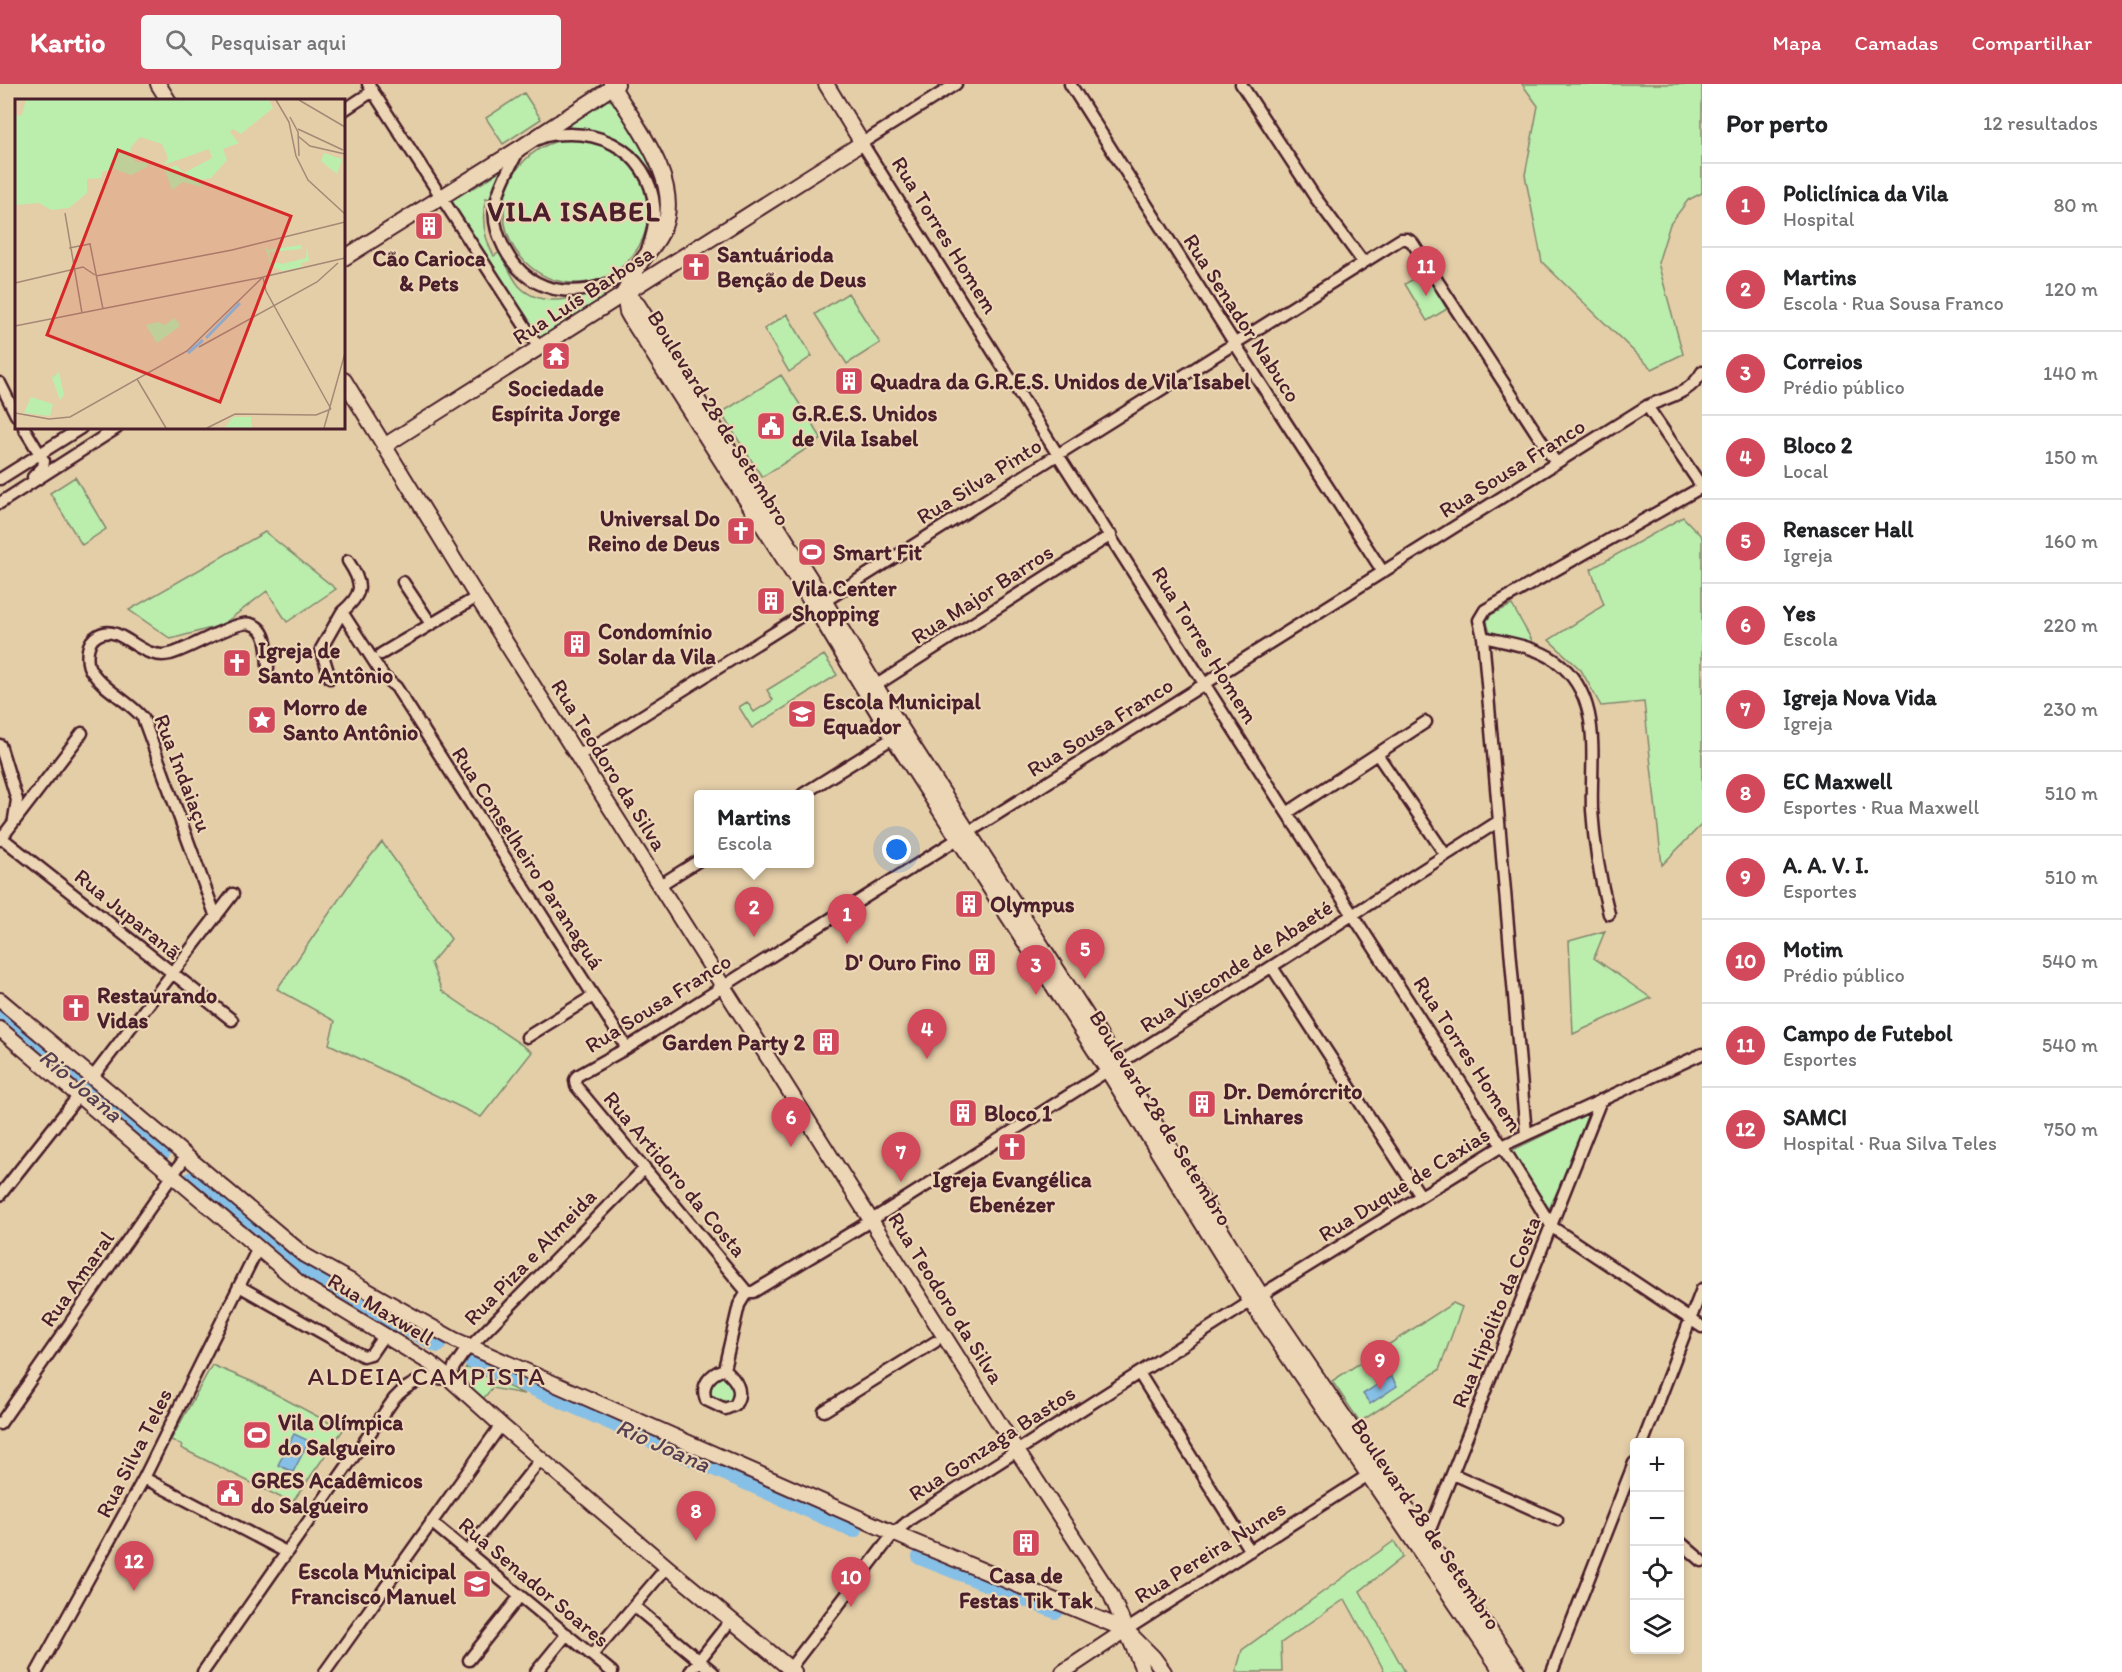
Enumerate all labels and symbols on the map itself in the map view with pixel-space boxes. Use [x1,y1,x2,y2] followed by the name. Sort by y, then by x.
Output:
[15,99,345,429] inset map
[886,151,1004,319] street label: Rua Torres Homem
[487,194,661,228] district label: VILA ISABEL
[413,210,445,242] building icon: Cão Carioca & Pets
[1177,229,1307,407] street label: Rua Senador Nabuco
[507,239,659,351] street label: Rua Luís Barbosa
[717,241,866,293] place label: Santuárioda Benção de Deus
[372,245,486,297] place label: Cão Carioca & Pets
[1406,246,1446,296] pin: 11
[680,251,712,283] church icon: Santuárioda Benção de Deus
[642,305,796,531] street label: Boulevard 28 de Setembro
[540,340,572,372] temple icon: Sociedade Espírita Jorge
[833,365,865,397] building icon: Quadra da G.R.E.S. Unidos de Vila Isabel
[870,368,1251,395] place label: Quadra da G.R.E.S. Unidos de Vila Isabel
[492,375,620,427] place label: Sociedade Espírita Jorge
[792,400,938,452] place label: G.R.E.S. Unidos de Vila Isabel
[755,410,787,442] public building icon: G.R.E.S. Unidos de Vila Isabel
[1434,412,1590,524] street label: Rua Sousa Franco
[911,432,1047,530] street label: Rua Silva Pinto
[588,505,720,557] place label: Universal Do Reino de Deus
[725,515,757,547] church icon: Universal Do Reino de Deus
[796,536,828,568] sports icon: Smart Fit
[906,538,1058,650] street label: Rua Major Barros
[833,539,923,566] place label: Smart Fit
[1146,561,1264,729] street label: Rua Torres Homem
[792,575,898,627] place label: Vila Center Shopping
[755,585,787,617] building icon: Vila Center Shopping
[598,618,716,670] place label: Condomínio Solar da Vila
[561,628,593,660] building icon: Condomínio Solar da Vila
[258,637,393,689] place label: Igreja de Santo Antônio
[221,647,253,679] church icon: Igreja de Santo Antônio
[1022,671,1178,783] street label: Rua Sousa Franco
[545,674,673,856] street label: Rua Teodoro da Silva
[823,688,981,740] place label: Escola Municipal Equador
[283,694,418,746] place label: Morro de Santo Antônio
[786,698,818,730] school or university icon: Escola Municipal Equador
[246,704,278,736] place icon: Morro de Santo Antônio
[148,710,218,836] street label: Rua Indaiaçu
[446,742,610,975] street label: Rua Conselheiro Paranaguá
[882,835,911,864] your location
[69,863,187,966] street label: Rua Juparanã
[734,888,774,937] pin: 2
[953,888,985,920] building icon: Olympus
[990,891,1075,918] place label: Olympus
[828,894,866,944] pin: 1
[1135,894,1337,1038] street label: Rua Visconde de Abaeté
[1066,930,1104,979] pin: 5
[966,946,998,978] building icon: D' Ouro Fino
[1016,946,1056,995] pin: 3
[580,947,736,1059] street label: Rua Sousa Franco
[845,949,961,976] place label: D' Ouro Fino
[1408,971,1529,1137] street label: Rua Torres Homem
[97,982,217,1034] place label: Restaurando Vidas
[60,992,92,1024] church icon: Restaurando Vidas
[1084,1005,1238,1231] street label: Boulevard 28 de Setembro
[908,1010,946,1059] pin: 4
[810,1026,842,1058] building icon: Garden Party 2
[662,1029,805,1056] place label: Garden Party 2
[34,1042,129,1129] water label: Rio Joana
[1223,1078,1362,1130] place label: Dr. Demórcrito Linhares
[598,1085,752,1263] street label: Rua Artidoro da Costa
[1186,1088,1218,1120] building icon: Dr. Demórcrito Linhares
[947,1097,979,1129] building icon: Bloco 1
[772,1098,810,1147] pin: 6
[984,1100,1053,1127] place label: Bloco 1
[1313,1120,1495,1248] street label: Rua Duque de Caxias
[996,1131,1028,1163] church icon: Igreja Evangélica Ebenézer
[882,1132,920,1182] pin: 7
[932,1166,1092,1218] place label: Igreja Evangélica Ebenézer
[458,1183,602,1331] street label: Rua Piza e Almeida
[882,1207,1010,1389] street label: Rua Teodoro da Silva
[1445,1212,1547,1412] street label: Rua Hipólito da Costa
[34,1226,120,1332] street label: Rua Amaral
[323,1267,439,1351] street label: Rua Maxwell
[1360,1340,1400,1390] pin: 9
[308,1360,546,1392] district label: ALDEIA CAMPISTA
[904,1379,1080,1507] street label: Rua Gonzaga Bastos
[90,1384,178,1522] street label: Rua Silva Teles
[278,1409,403,1461] place label: Vila Olímpica do Salgueiro
[612,1412,715,1479] water label: Rio Joana
[1345,1413,1507,1635] street label: Boulevard 28 de Setembro
[241,1419,273,1451] sports icon: Vila Olímpica do Salgueiro
[251,1467,423,1519] place label: GRES Acadêmicos do Salgueiro
[214,1477,246,1509] public building icon: GRES Acadêmicos do Salgueiro
[676,1492,716,1541] pin: 8
[1129,1495,1291,1609] street label: Rua Pereira Nunes
[453,1511,615,1653] street label: Rua Senador Soares
[1010,1527,1042,1559] building icon: Casa de Festas Tik Tak
[114,1542,154,1591] pin: 12
[291,1558,457,1610] place label: Escola Municipal Francisco Manuel
[832,1558,870,1607] pin: 10
[959,1562,1094,1614] place label: Casa de Festas Tik Tak
[461,1568,493,1600] school or university icon: Escola Municipal Francisco Manuel

